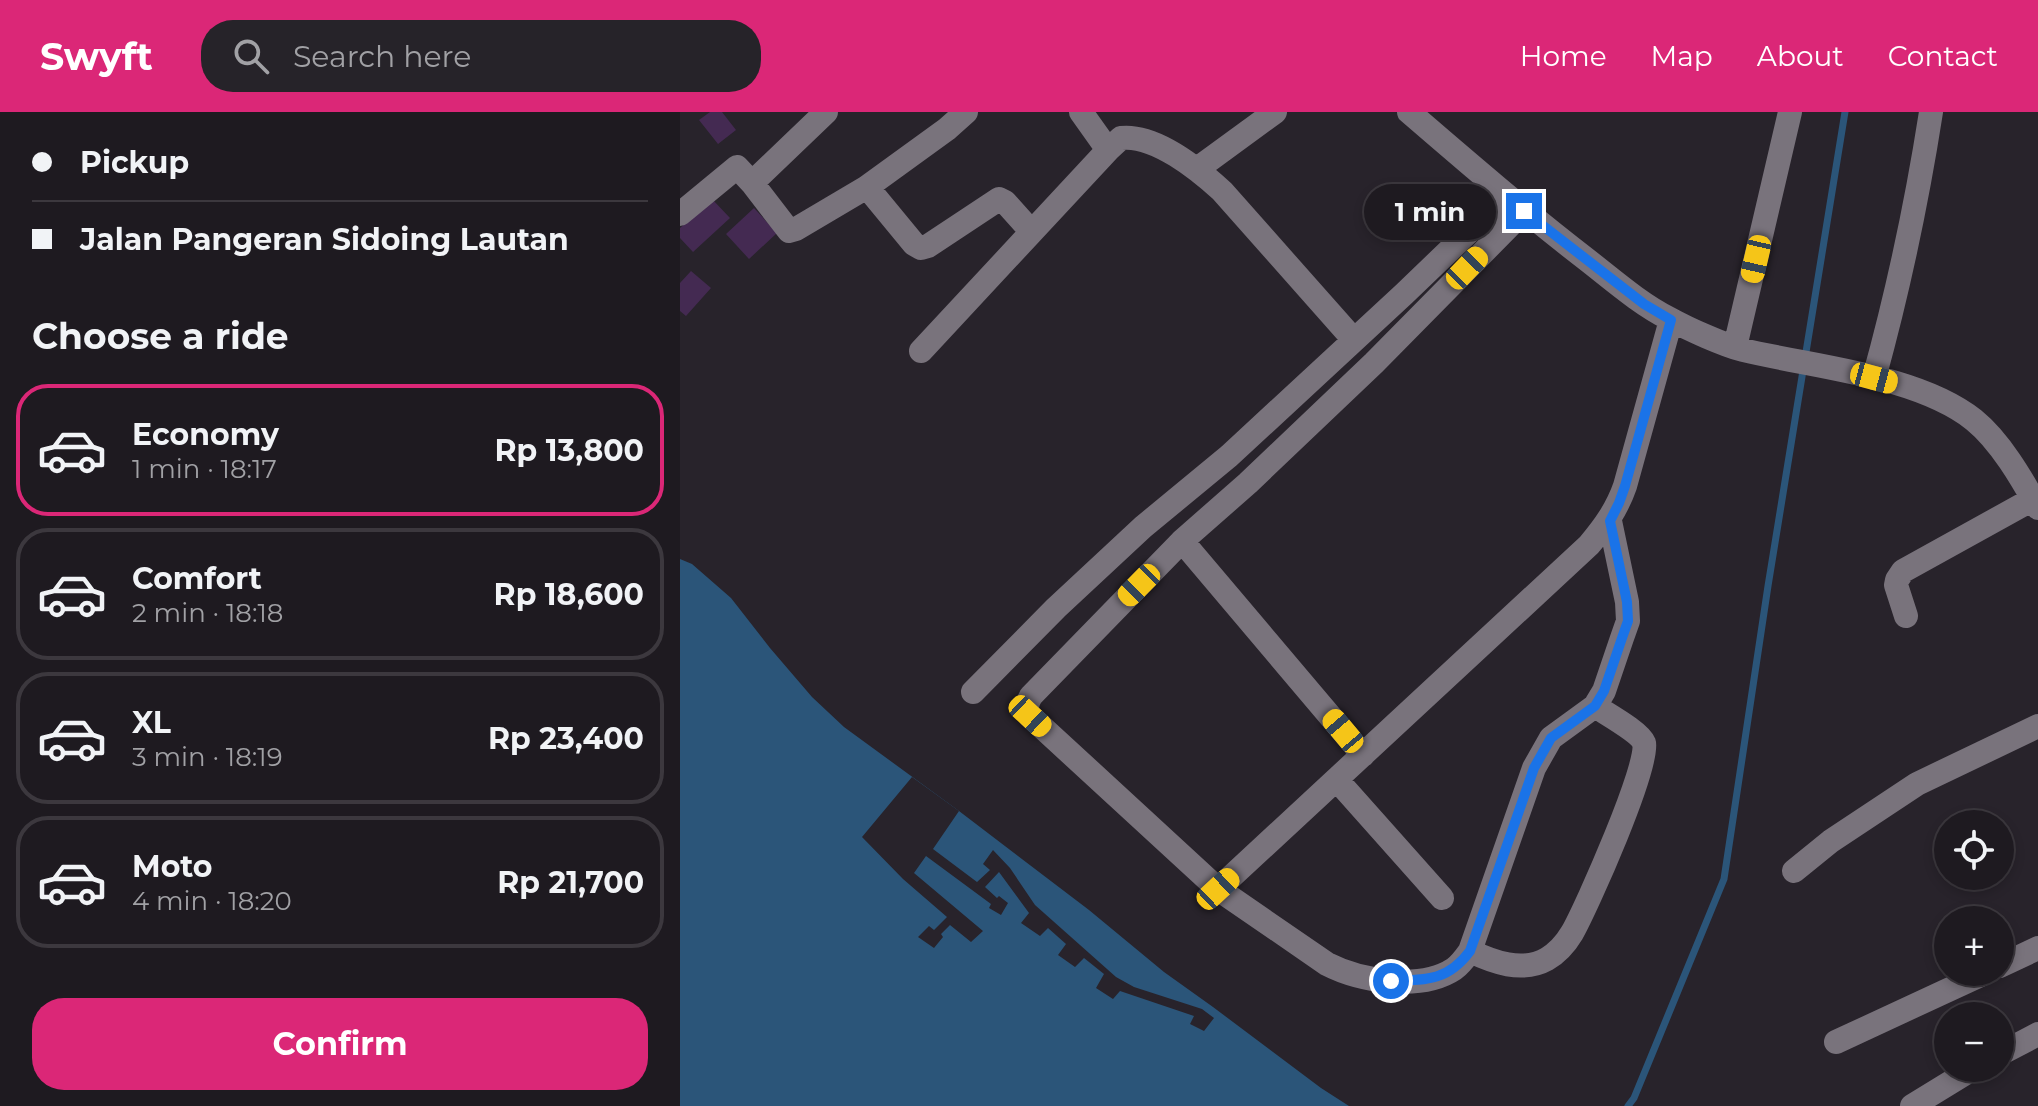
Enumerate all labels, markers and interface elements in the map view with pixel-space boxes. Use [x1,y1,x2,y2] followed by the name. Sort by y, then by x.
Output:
[201,20,761,92] search box
[40,33,153,80] text: Swyft
[229,34,273,78] icon: search
[293,38,471,75] text: Search here
[1520,39,1607,73] text: Home
[1651,39,1713,73] text: Map
[1757,39,1844,73] text: About
[1888,39,1998,73] text: Contact
[80,144,189,181] text: Pickup
[1364,183,1496,239] callout: 1 min
[1506,193,1542,229] route end
[1395,196,1465,228] text: 1 min
[80,221,569,258] text: Jalan Pangeran Sidoing Lautan
[1739,233,1773,285] car
[1442,242,1492,294] car
[32,314,289,358] text: Choose a ride
[1848,360,1900,396] car
[36,414,108,486] icon: car
[132,416,279,453] text: Economy
[495,432,644,469] text: Rp 13,800
[132,453,277,485] text: 1 min · 18:17
[36,558,108,630] icon: car
[132,560,262,597] text: Comfort
[1114,560,1164,610] car
[494,576,644,613] text: Rp 18,600
[132,597,283,629] text: 2 min · 18:18
[1004,691,1056,741] car
[36,702,108,774] icon: car
[132,704,171,741] text: XL
[1318,705,1368,757] car
[488,720,644,757] text: Rp 23,400
[132,741,283,773] text: 3 min · 18:19
[1934,810,2014,1082] map controls
[1934,810,2014,890] button: locate
[36,846,108,918] icon: car
[132,848,213,885] text: Moto
[497,864,644,901] text: Rp 21,700
[1192,864,1244,914] car
[132,885,292,917] text: 4 min · 18:20
[1934,906,2014,986] button: +
[1373,963,1409,999] route start
[32,998,648,1090] button: Confirm
[1934,1002,2014,1082] button: −

